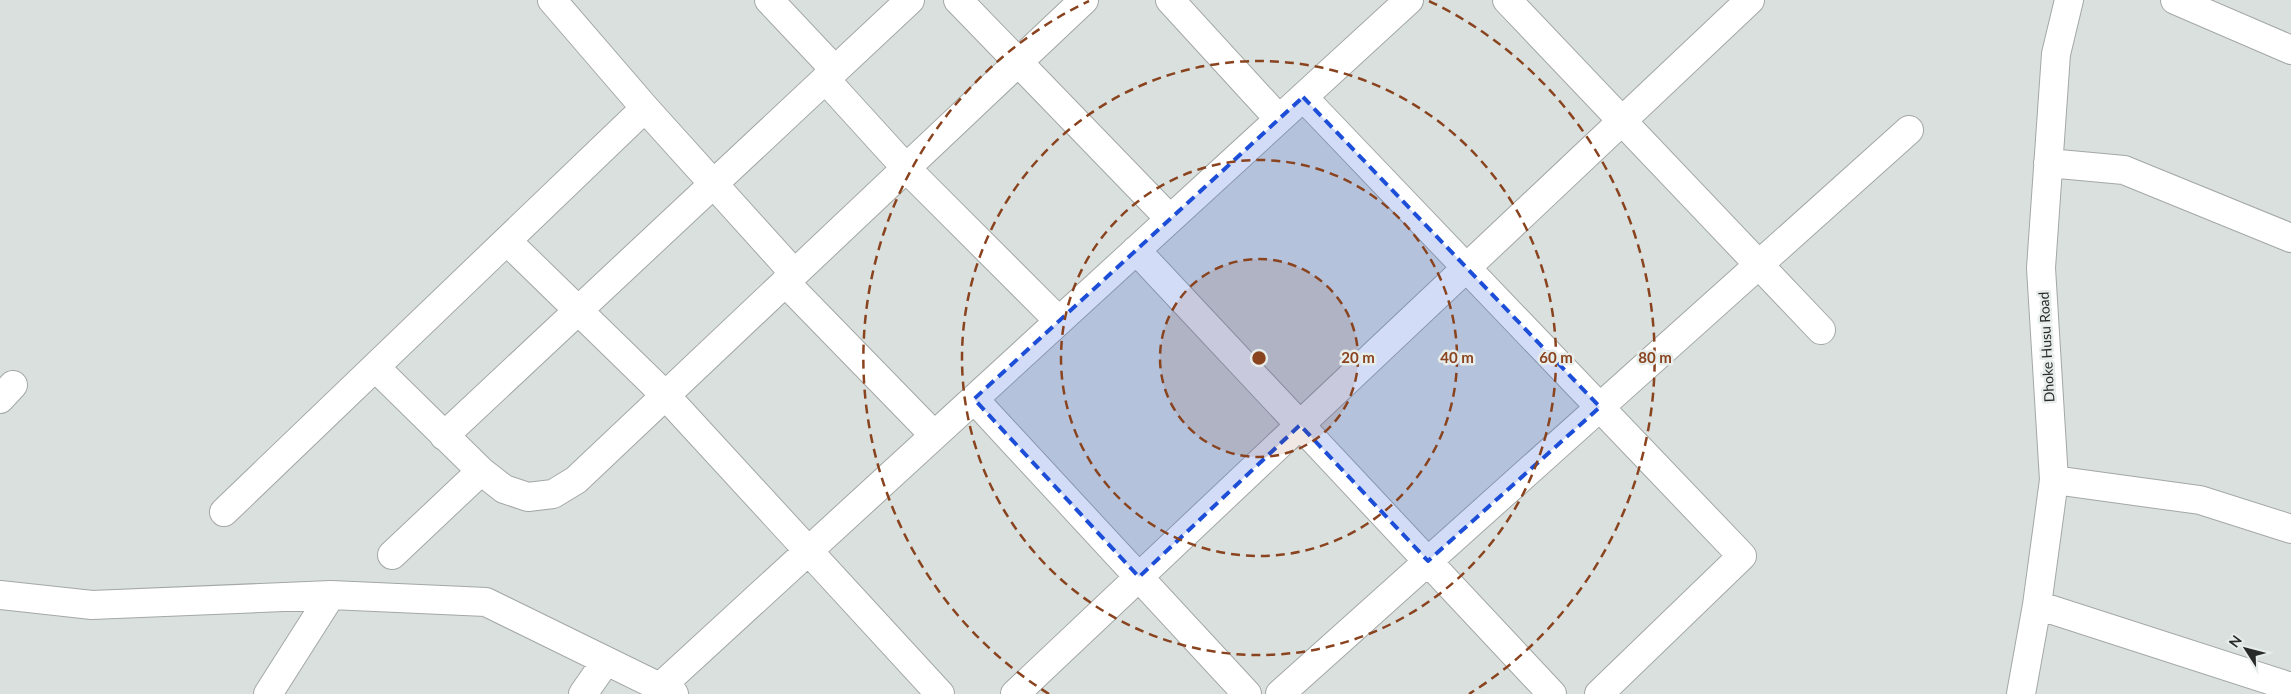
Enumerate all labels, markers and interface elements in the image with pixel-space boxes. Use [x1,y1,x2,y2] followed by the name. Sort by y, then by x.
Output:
[2035,291,2057,403] street label: Dhoke Husu Road
[1341,348,1375,366] text: 20 m
[1440,348,1474,366] text: 40 m
[1539,348,1573,366] text: 60 m
[1638,348,1672,366] text: 80 m
[1250,349,1268,367] centre of rings
[2221,624,2271,674] north arrow
[2225,632,2245,650] text: N

